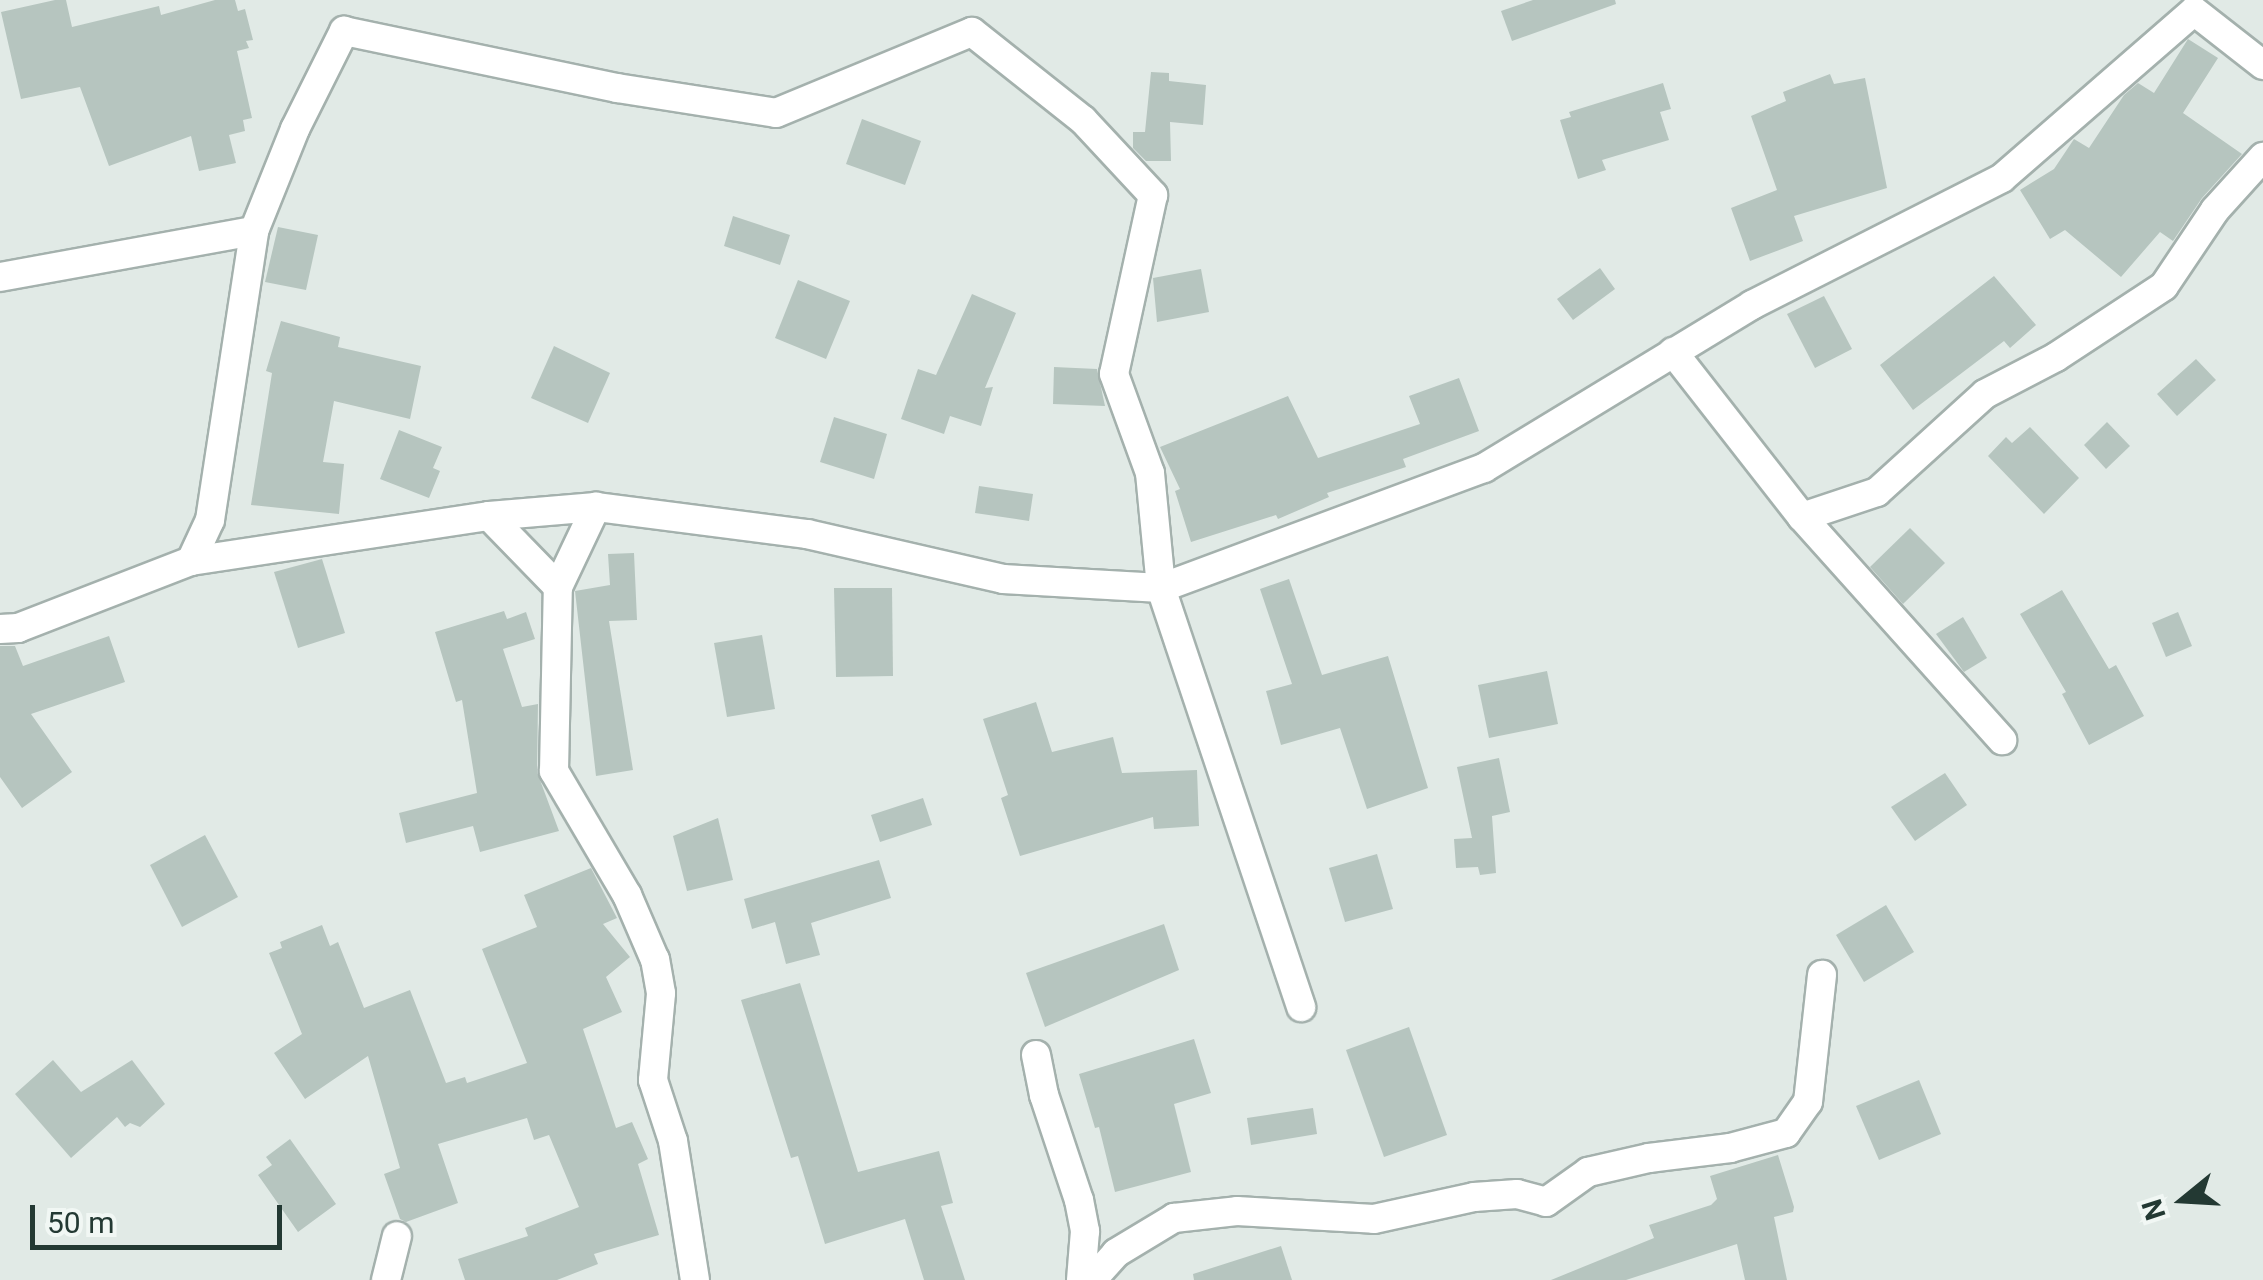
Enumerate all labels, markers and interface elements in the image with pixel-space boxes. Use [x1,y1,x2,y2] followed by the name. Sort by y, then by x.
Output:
[2133,1150,2233,1250] north arrow
[35,1185,288,1247] scale bar
[2135,1195,2173,1224] text: N
[47,1205,114,1240] text: 50 m

